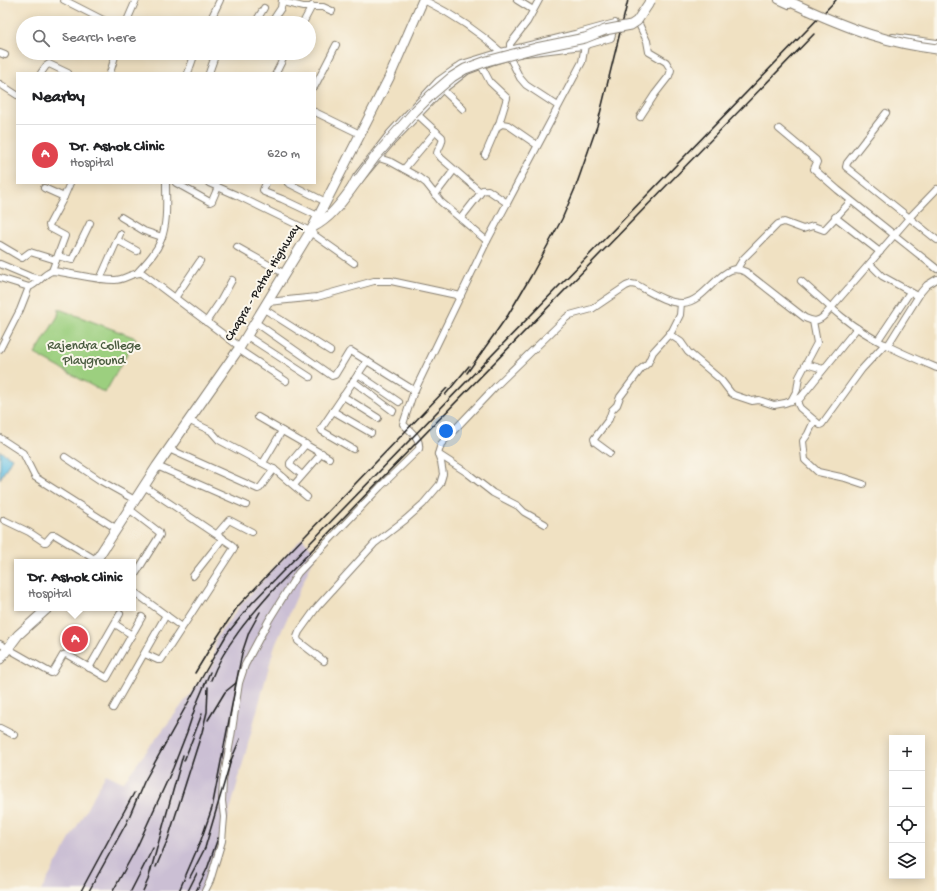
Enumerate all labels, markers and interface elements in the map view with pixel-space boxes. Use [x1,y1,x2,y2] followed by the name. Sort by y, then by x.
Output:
[16,16,316,60] search box
[30,27,52,49] icon: search
[62,29,136,47] text: Search here
[32,88,85,108] text: Nearby
[70,138,164,156] text: Dr. Ashok Clinic
[41,147,49,162] text: A
[267,147,300,162] text: 620 m
[70,156,114,171] text: Hospital
[222,221,304,344] street label: Chapra - Patna Highway
[47,339,141,369] park label: Rajendra College Playground
[436,421,456,441] your location
[14,559,136,611] popup
[28,569,122,587] text: Dr. Ashok Clinic
[28,587,72,602] text: Hospital
[62,624,88,654] pin: A
[889,735,925,879] map controls
[889,735,925,771] button: +
[889,771,925,807] button: −
[889,807,925,843] button: locate
[889,843,925,879] button: layers

